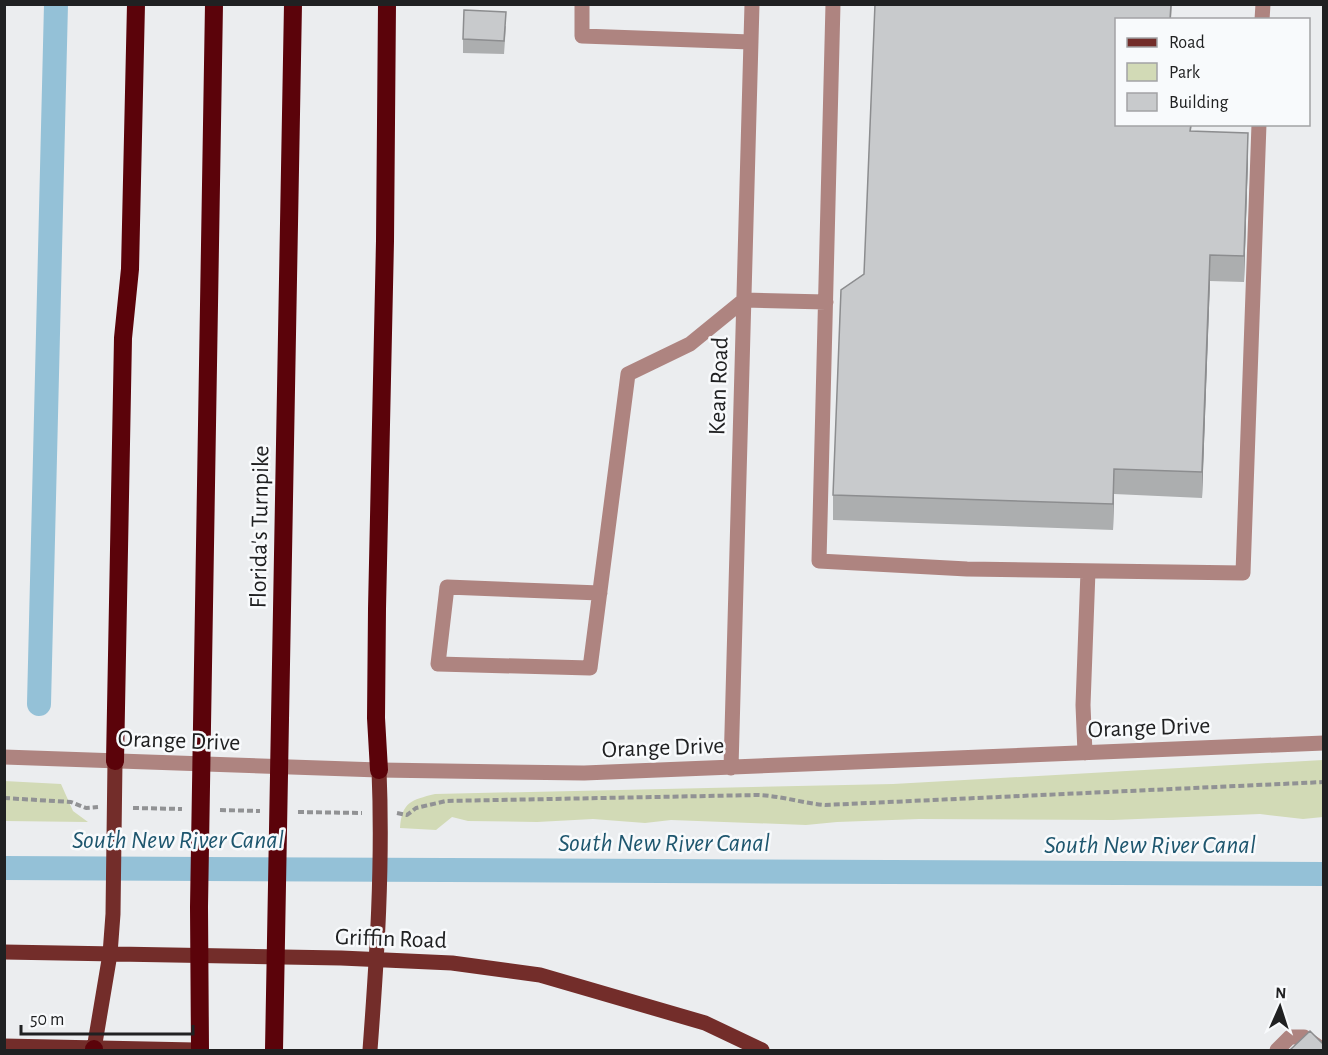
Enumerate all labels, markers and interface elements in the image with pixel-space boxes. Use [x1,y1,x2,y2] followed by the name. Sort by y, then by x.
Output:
[1115,18,1310,126] legend
[1169,34,1205,52] text: Road
[1169,64,1201,82] text: Park
[1169,94,1229,112] text: Building
[705,336,733,436] street label: Kean Road
[247,445,273,609] street label: Florida's Turnpike
[1087,714,1211,742] street label: Orange Drive
[117,727,241,755] street label: Orange Drive
[601,734,725,762] street label: Orange Drive
[72,827,284,853] water label: South New River Canal
[558,830,770,856] water label: South New River Canal
[1044,832,1256,858] water label: South New River Canal
[335,925,447,953] street label: Griffin Road
[1250,977,1310,1037] north arrow
[1275,985,1287,1001] text: N
[21,998,194,1036] scale bar
[30,1011,64,1029] text: 50 m

